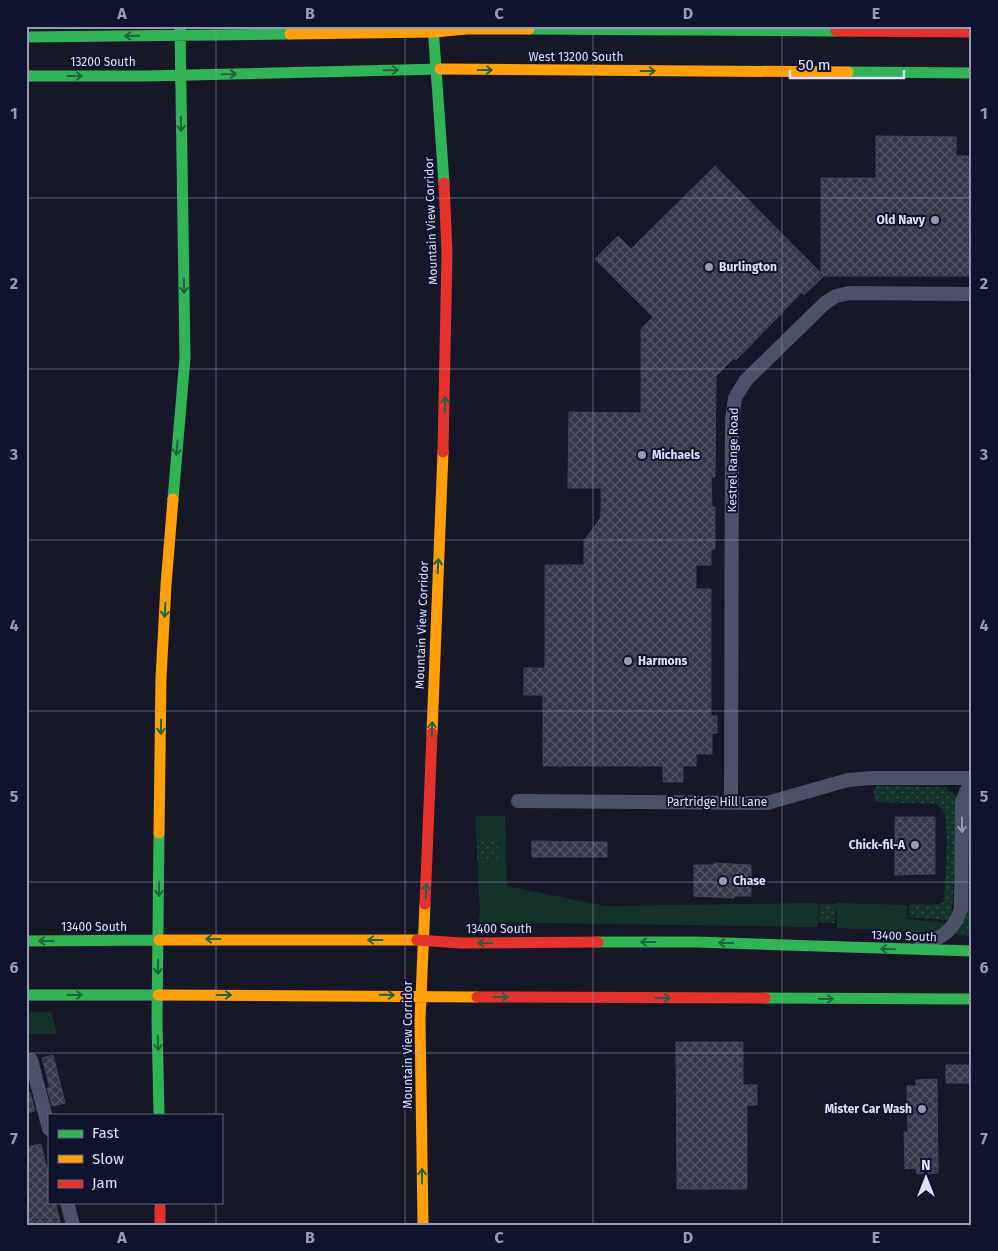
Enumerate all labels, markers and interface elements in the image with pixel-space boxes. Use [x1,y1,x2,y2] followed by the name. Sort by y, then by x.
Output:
[116,4,127,23] text: A
[305,4,315,23] text: B
[494,4,504,23] text: C
[683,4,693,23] text: D
[872,4,880,23] text: E
[124,31,140,41] one-way arrow
[790,48,904,80] scale bar
[529,50,623,64] street label: West 13200 South
[70,55,136,69] street label: 13200 South
[798,56,831,74] text: 50 m
[383,65,399,74] one-way arrow
[476,65,493,75] one-way arrow
[639,66,655,76] one-way arrow
[221,69,237,78] one-way arrow
[66,71,83,81] one-way arrow
[10,104,18,123] text: 1
[980,104,988,123] text: 1
[176,115,186,131] one-way arrow
[422,156,440,285] street label: Mountain View Corridor
[876,213,926,227] place label: Old Navy
[929,214,941,226] marker: Old Navy
[719,260,777,274] place label: Burlington
[703,261,715,273] marker: Burlington
[10,274,18,293] text: 2
[980,274,988,293] text: 2
[179,278,189,294] one-way arrow
[440,396,450,412] one-way arrow
[725,407,741,513] street label: Kestrel Range Road
[172,440,182,456] one-way arrow
[9,445,18,464] text: 3
[979,445,988,464] text: 3
[652,448,700,462] place label: Michaels
[636,449,648,461] marker: Michaels
[433,559,442,575] one-way arrow
[413,560,431,689] street label: Mountain View Corridor
[161,602,170,618] one-way arrow
[9,616,19,635] text: 4
[979,616,989,635] text: 4
[638,654,687,668] place label: Harmons
[622,655,634,667] marker: Harmons
[156,718,166,734] one-way arrow
[427,721,437,738] one-way arrow
[10,787,19,806] text: 5
[980,787,989,806] text: 5
[667,795,767,809] street label: Partridge Hill Lane
[957,817,967,833] one-way arrow
[849,838,906,852] place label: Chick-fil-A
[909,839,921,851] marker: Chick-fil-A
[733,874,766,888] place label: Chase
[717,875,729,887] marker: Chase
[154,880,164,897] one-way arrow
[421,884,431,900] one-way arrow
[61,920,127,934] street label: 13400 South
[466,922,532,936] street label: 13400 South
[871,928,937,944] street label: 13400 South
[205,934,221,944] one-way arrow
[367,935,384,945] one-way arrow
[38,936,54,945] one-way arrow
[640,937,656,947] one-way arrow
[477,938,494,948] one-way arrow
[718,938,734,948] one-way arrow
[880,944,896,954] one-way arrow
[9,958,19,977] text: 6
[153,958,163,975] one-way arrow
[979,958,989,977] text: 6
[401,981,415,1109] street label: Mountain View Corridor
[66,990,83,1000] one-way arrow
[216,990,232,1000] one-way arrow
[378,990,394,1000] one-way arrow
[492,992,508,1002] one-way arrow
[654,993,671,1003] one-way arrow
[817,994,833,1004] one-way arrow
[153,1035,163,1051] one-way arrow
[825,1102,912,1116] place label: Mister Car Wash
[916,1103,928,1115] marker: Mister Car Wash
[48,1114,222,1204] legend
[92,1124,119,1142] text: Fast
[10,1129,18,1148] text: 7
[980,1129,988,1148] text: 7
[92,1150,124,1168] text: Slow
[900,1154,950,1204] north arrow
[921,1157,931,1174] text: N
[417,1168,427,1184] one-way arrow
[92,1174,118,1192] text: Jam
[116,1228,127,1247] text: A
[305,1228,315,1247] text: B
[494,1228,504,1247] text: C
[683,1228,693,1247] text: D
[872,1228,880,1247] text: E

